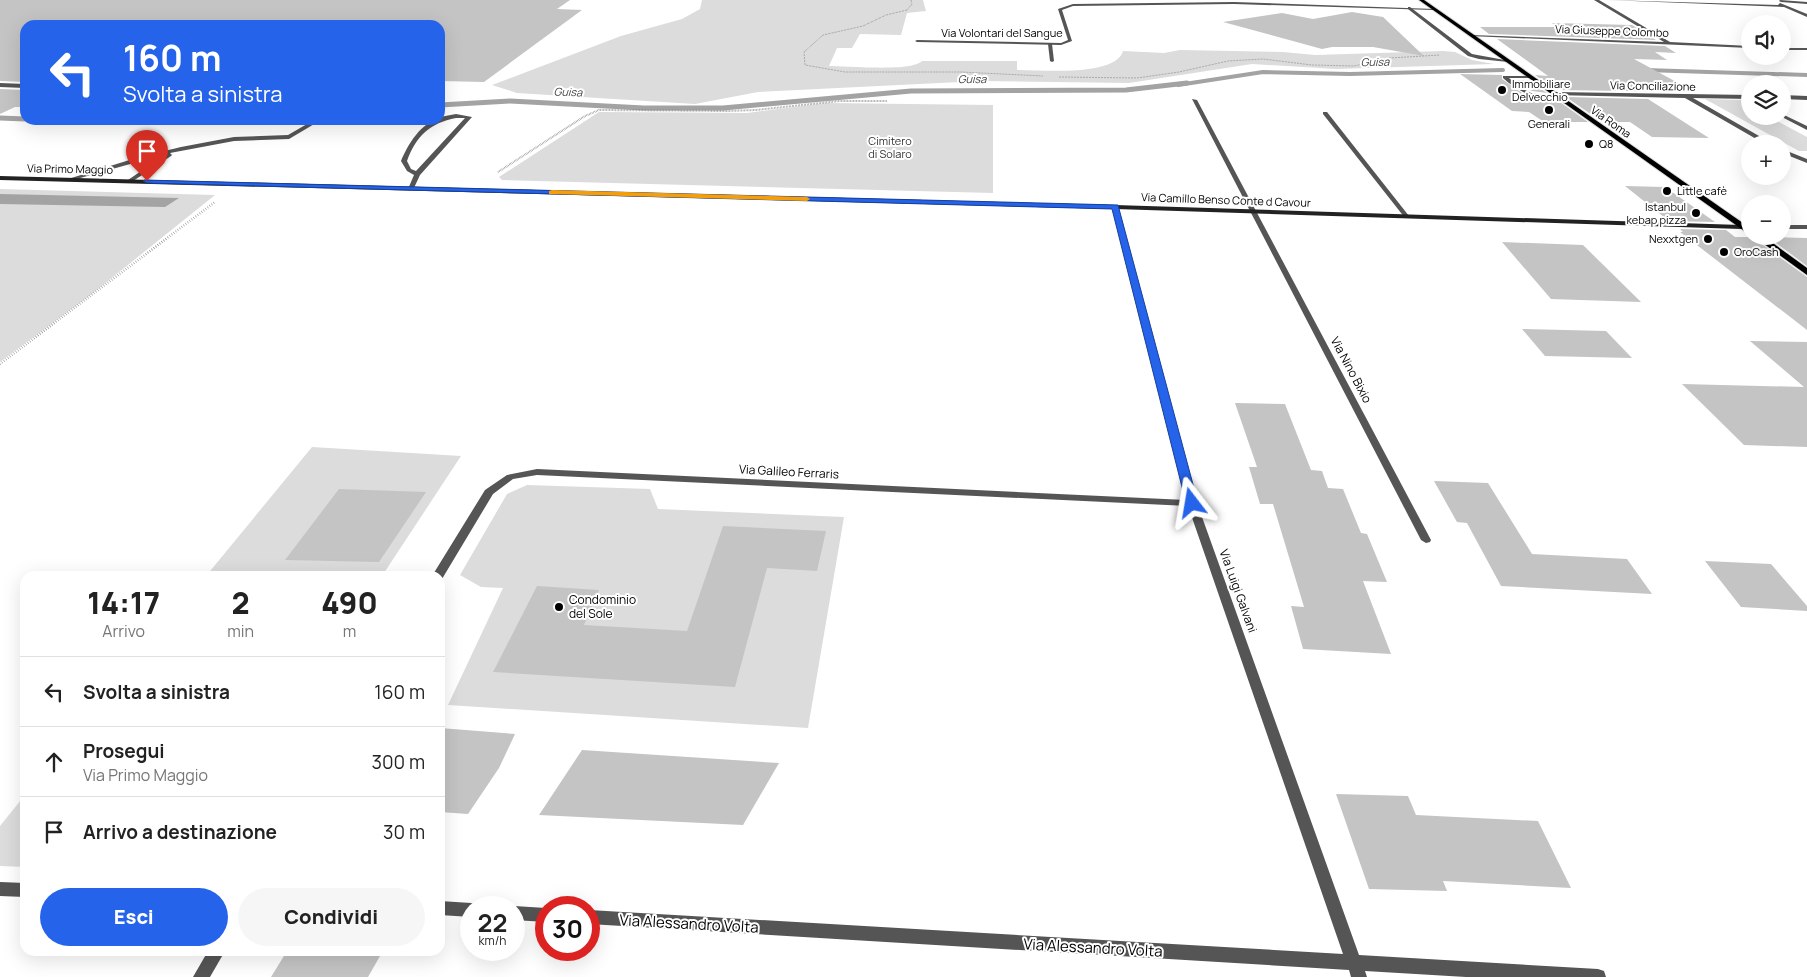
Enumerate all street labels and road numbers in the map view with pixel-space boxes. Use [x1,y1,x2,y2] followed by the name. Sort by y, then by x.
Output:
[1555,21,1670,40] street label: Via Giuseppe Colombo
[941,25,1063,40] street label: Via Volontari del Sangue
[1610,77,1697,94] street label: Via Conciliazione
[1588,102,1635,141] street label: Via Roma
[27,160,114,177] street label: Via Primo Maggio
[1141,189,1311,210] street label: Via Camillo Benso Conte d Cavour
[1327,334,1376,406] street label: Via Nino Bixio
[739,460,840,483] street label: Via Galileo Ferraris
[1216,547,1261,635] street label: Via Luigi Galvani
[619,909,759,938] street label: Via Alessandro Volta
[1023,933,1163,962] street label: Via Alessandro Volta

